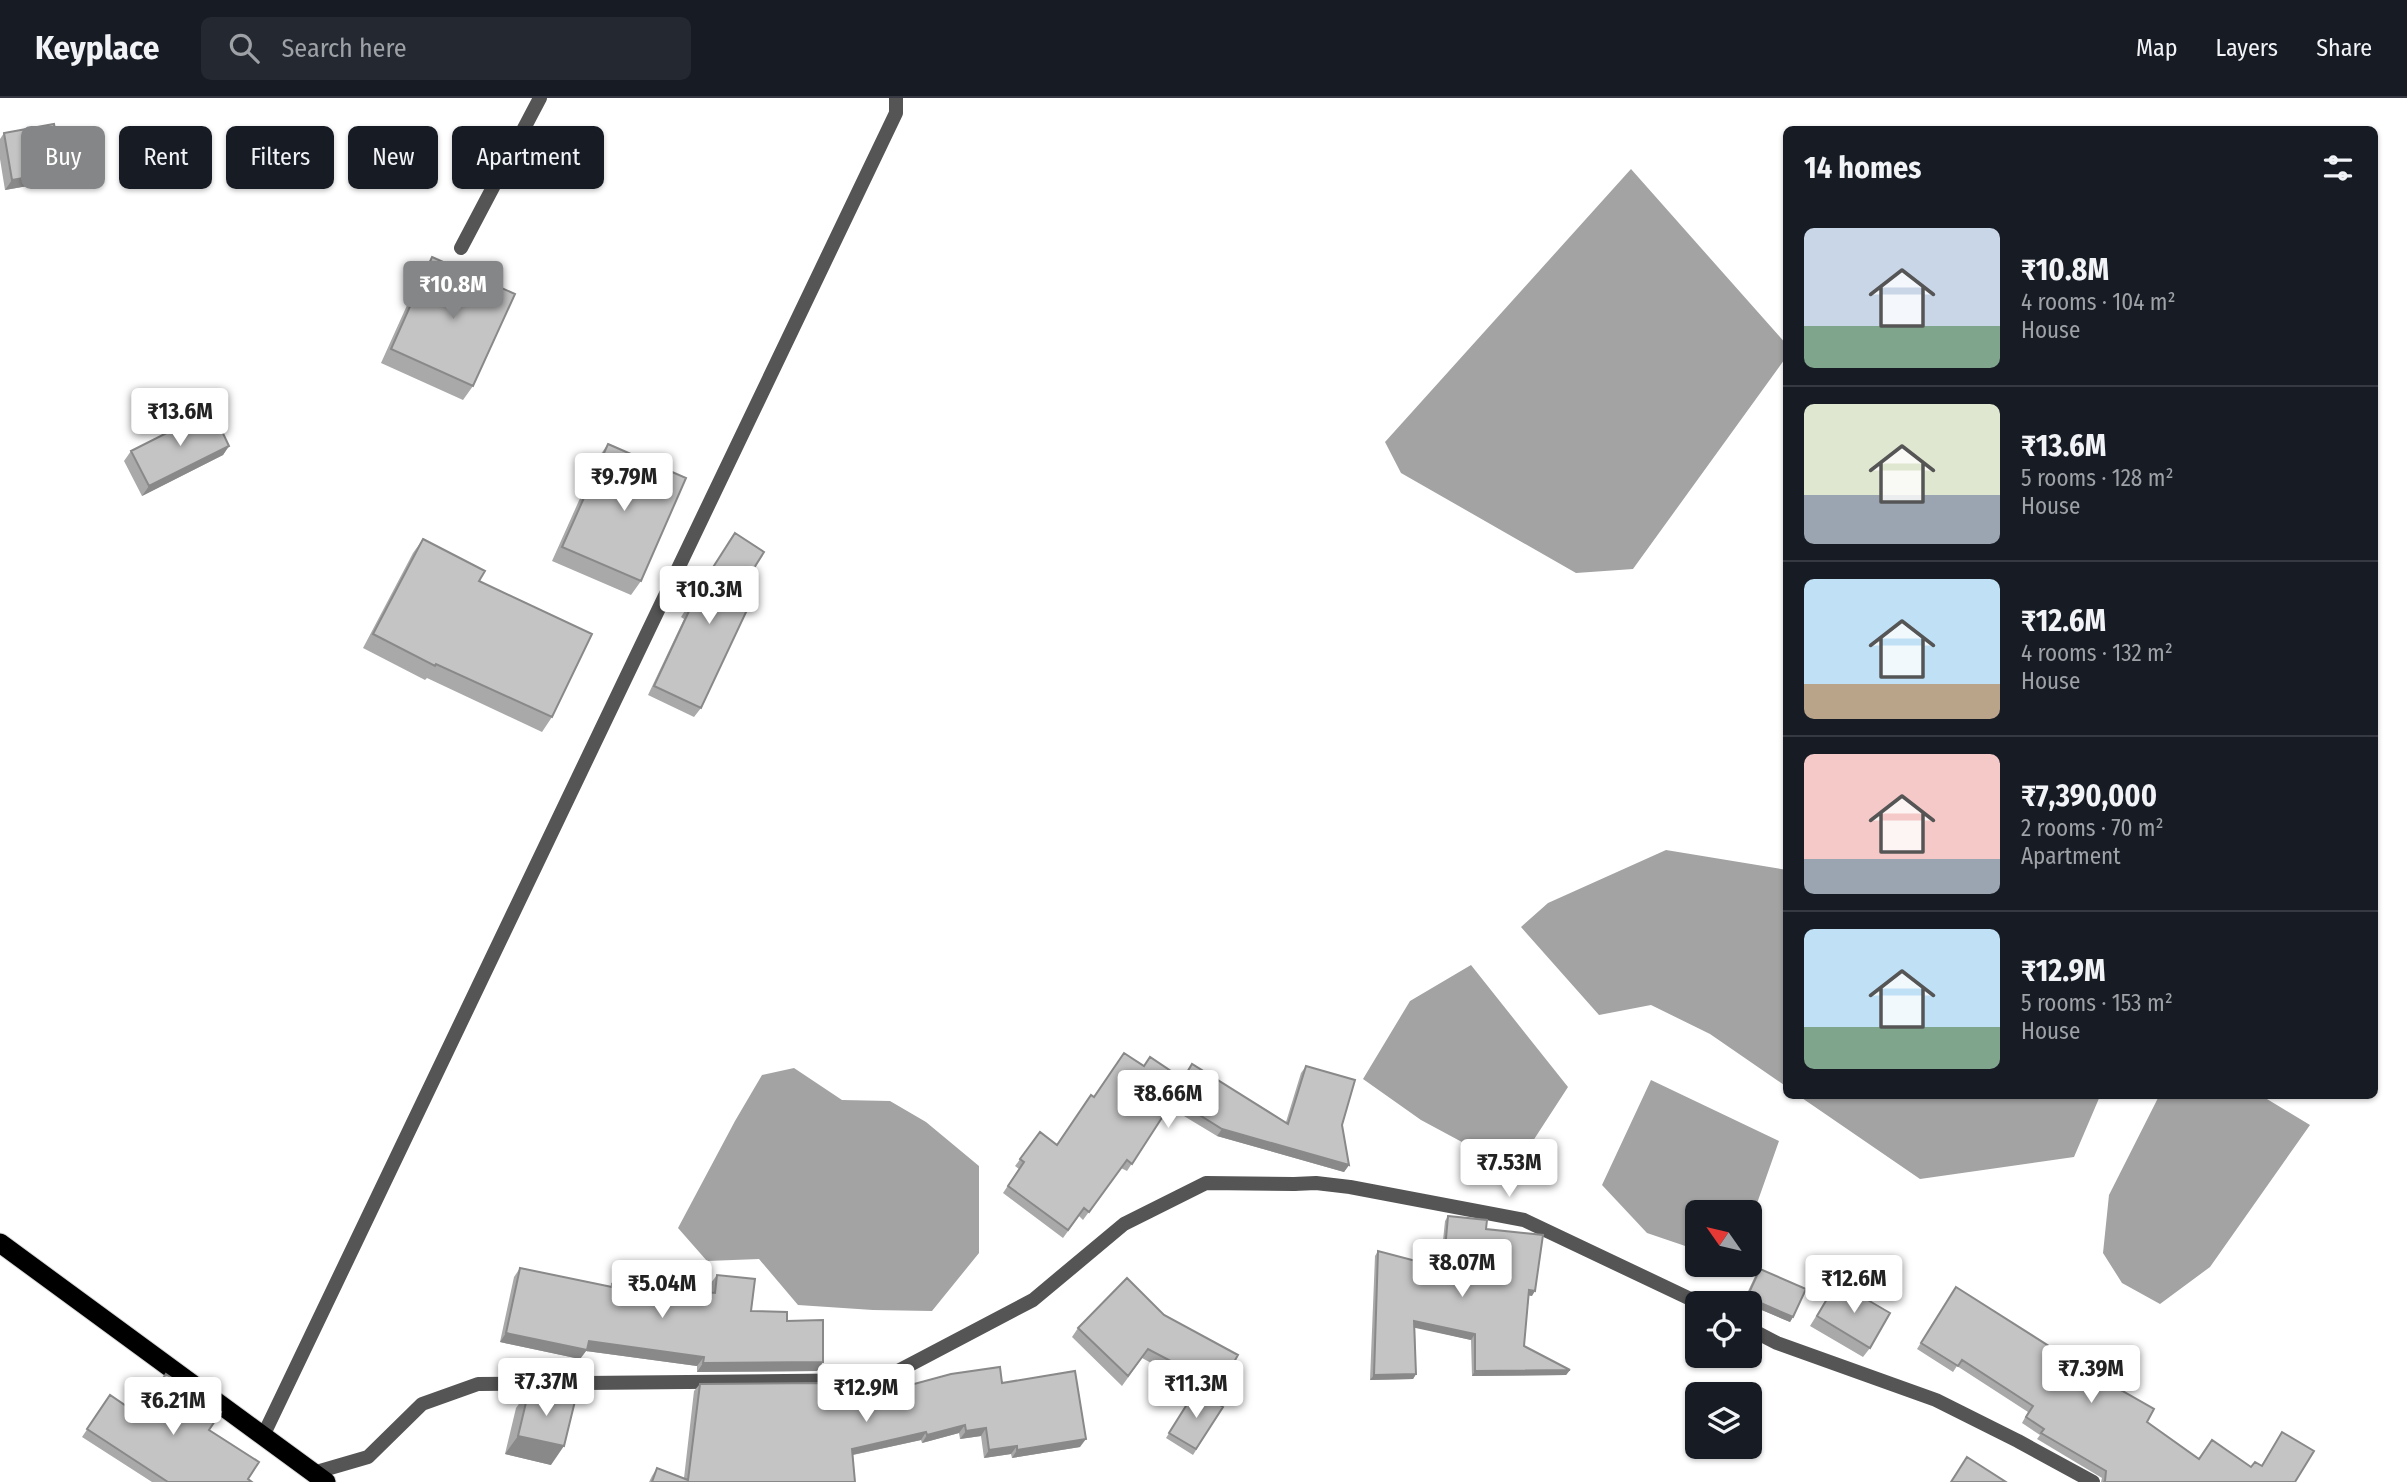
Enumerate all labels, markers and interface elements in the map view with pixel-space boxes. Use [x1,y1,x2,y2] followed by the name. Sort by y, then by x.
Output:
[201,17,691,80] search box
[35,28,159,68] text: Keyplace
[225,29,263,67] icon: search
[281,33,407,64] text: Search here
[2136,34,2178,62] text: Map
[2216,34,2278,62] text: Layers
[2316,34,2372,62] text: Share
[21,126,105,189] chip: Buy
[119,126,212,189] chip: Rent
[226,126,334,189] chip: Filters
[348,126,438,189] chip: New
[452,126,604,189] chip: Apartment
[2319,149,2357,187] icon: filters
[1804,150,1921,186] text: 14 homes
[2021,252,2109,288] text: ₹10.8M
[1860,256,1944,340] icon: home
[396,262,510,321] pin: ₹10.8M
[419,270,487,298] text: ₹10.8M
[2021,288,2176,316] text: 4 rooms · 104 m²
[2021,316,2080,344] text: House
[123,388,237,448] pin: ₹13.6M
[147,397,213,425] text: ₹13.6M
[2021,428,2106,464] text: ₹13.6M
[1860,432,1944,516] icon: home
[567,454,681,513] pin: ₹9.79M
[591,462,657,490] text: ₹9.79M
[2021,464,2174,492] text: 5 rooms · 128 m²
[2021,492,2080,520] text: House
[652,566,766,626] pin: ₹10.3M
[676,575,742,603] text: ₹10.3M
[2021,603,2106,639] text: ₹12.6M
[1860,607,1944,691] icon: home
[2021,639,2173,667] text: 4 rooms · 132 m²
[2021,667,2080,695] text: House
[2021,778,2157,814] text: ₹7,390,000
[1860,782,1944,866] icon: home
[2021,814,2164,842] text: 2 rooms · 70 m²
[2021,842,2121,870] text: Apartment
[2021,953,2106,989] text: ₹12.9M
[1860,957,1944,1041] icon: home
[2021,989,2173,1017] text: 5 rooms · 153 m²
[2021,1017,2080,1045] text: House
[1111,1070,1225,1130] pin: ₹8.66M
[1134,1079,1202,1107] text: ₹8.66M
[1452,1140,1566,1199] pin: ₹7.53M
[1476,1148,1542,1176] text: ₹7.53M
[1685,1200,1762,1278] north arrow
[1685,1200,1762,1459] map controls
[1405,1240,1519,1299] pin: ₹8.07M
[1429,1248,1495,1276] text: ₹8.07M
[1797,1256,1911,1315] pin: ₹12.6M
[605,1260,719,1320] pin: ₹5.04M
[1821,1264,1887,1292] text: ₹12.6M
[628,1269,696,1297] text: ₹5.04M
[1685,1291,1762,1368] button: locate
[2034,1346,2148,1405] pin: ₹7.39M
[2058,1354,2124,1382] text: ₹7.39M
[489,1358,603,1418] pin: ₹7.37M
[1139,1360,1253,1420] pin: ₹11.3M
[809,1364,923,1424] pin: ₹12.9M
[514,1367,578,1395] text: ₹7.37M
[1164,1369,1228,1397] text: ₹11.3M
[834,1373,898,1401] text: ₹12.9M
[116,1378,230,1437] pin: ₹6.21M
[1685,1382,1762,1459] button: layers
[140,1386,206,1414] text: ₹6.21M

